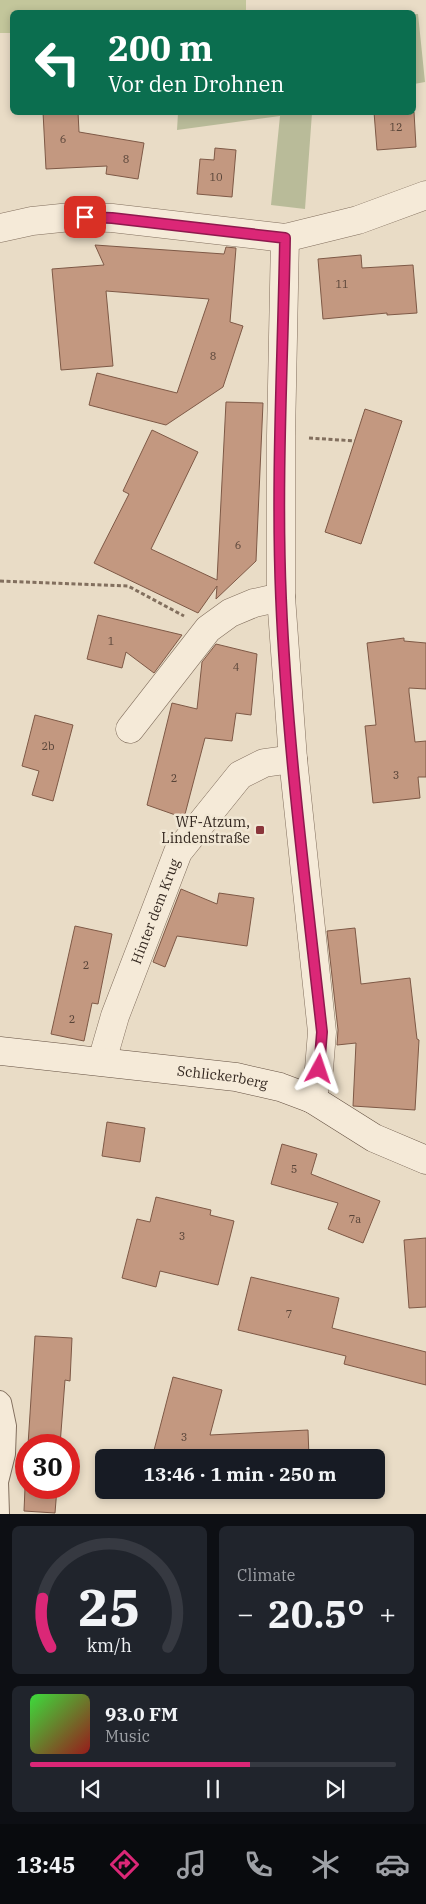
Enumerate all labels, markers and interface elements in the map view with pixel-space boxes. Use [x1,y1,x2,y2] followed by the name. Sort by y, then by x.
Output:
[108,25,213,71] text: 200 m
[25,30,90,95] icon: left
[108,69,284,98] text: Vor den Drohnen
[389,120,403,134] house number: 12
[60,132,66,146] house number: 6
[123,152,129,166] house number: 8
[209,170,223,184] house number: 10
[64,196,106,238] pin
[71,203,99,231] icon: arrive
[335,277,349,291] house number: 11
[210,349,216,363] house number: 8
[235,538,241,552] house number: 6
[108,634,114,648] house number: 1
[233,660,240,674] house number: 4
[41,739,55,753] house number: 2b
[393,768,399,782] house number: 3
[171,771,177,785] house number: 2
[161,813,250,847] place label: WF-Atzum, Lindenstraße
[254,824,266,836] marker: WF-Atzum, Lindenstraße
[127,856,184,967] street label: Hinter dem Krug
[83,958,89,972] house number: 2
[69,1012,75,1026] house number: 2
[292,1042,344,1094] position arrow
[176,1062,270,1093] street label: Schlickerberg
[291,1162,297,1176] house number: 5
[349,1212,361,1226] house number: 7a
[179,1229,185,1243] house number: 3
[286,1307,292,1321] house number: 7
[181,1430,187,1444] house number: 3
[15,1434,80,1499] speed limit sign: 30
[144,1462,336,1486] text: 13:46 · 1 min · 250 m
[237,1565,295,1585] text: Climate
[78,1573,141,1640] text: 25
[268,1589,365,1638] text: 20.5°
[237,1595,254,1632] text: −
[379,1595,396,1632] text: +
[87,1634,132,1657] text: km/h
[105,1702,178,1726] text: 93.0 FM
[105,1726,150,1746] text: Music
[77,1775,105,1803] icon: previous
[199,1775,227,1803] icon: pause
[321,1775,349,1803] icon: next
[107,1847,142,1882] icon: directions
[174,1847,209,1882] icon: music
[241,1847,276,1882] icon: phone
[308,1847,343,1882] icon: climate
[375,1847,410,1882] icon: car
[16,1850,75,1879] text: 13:45

